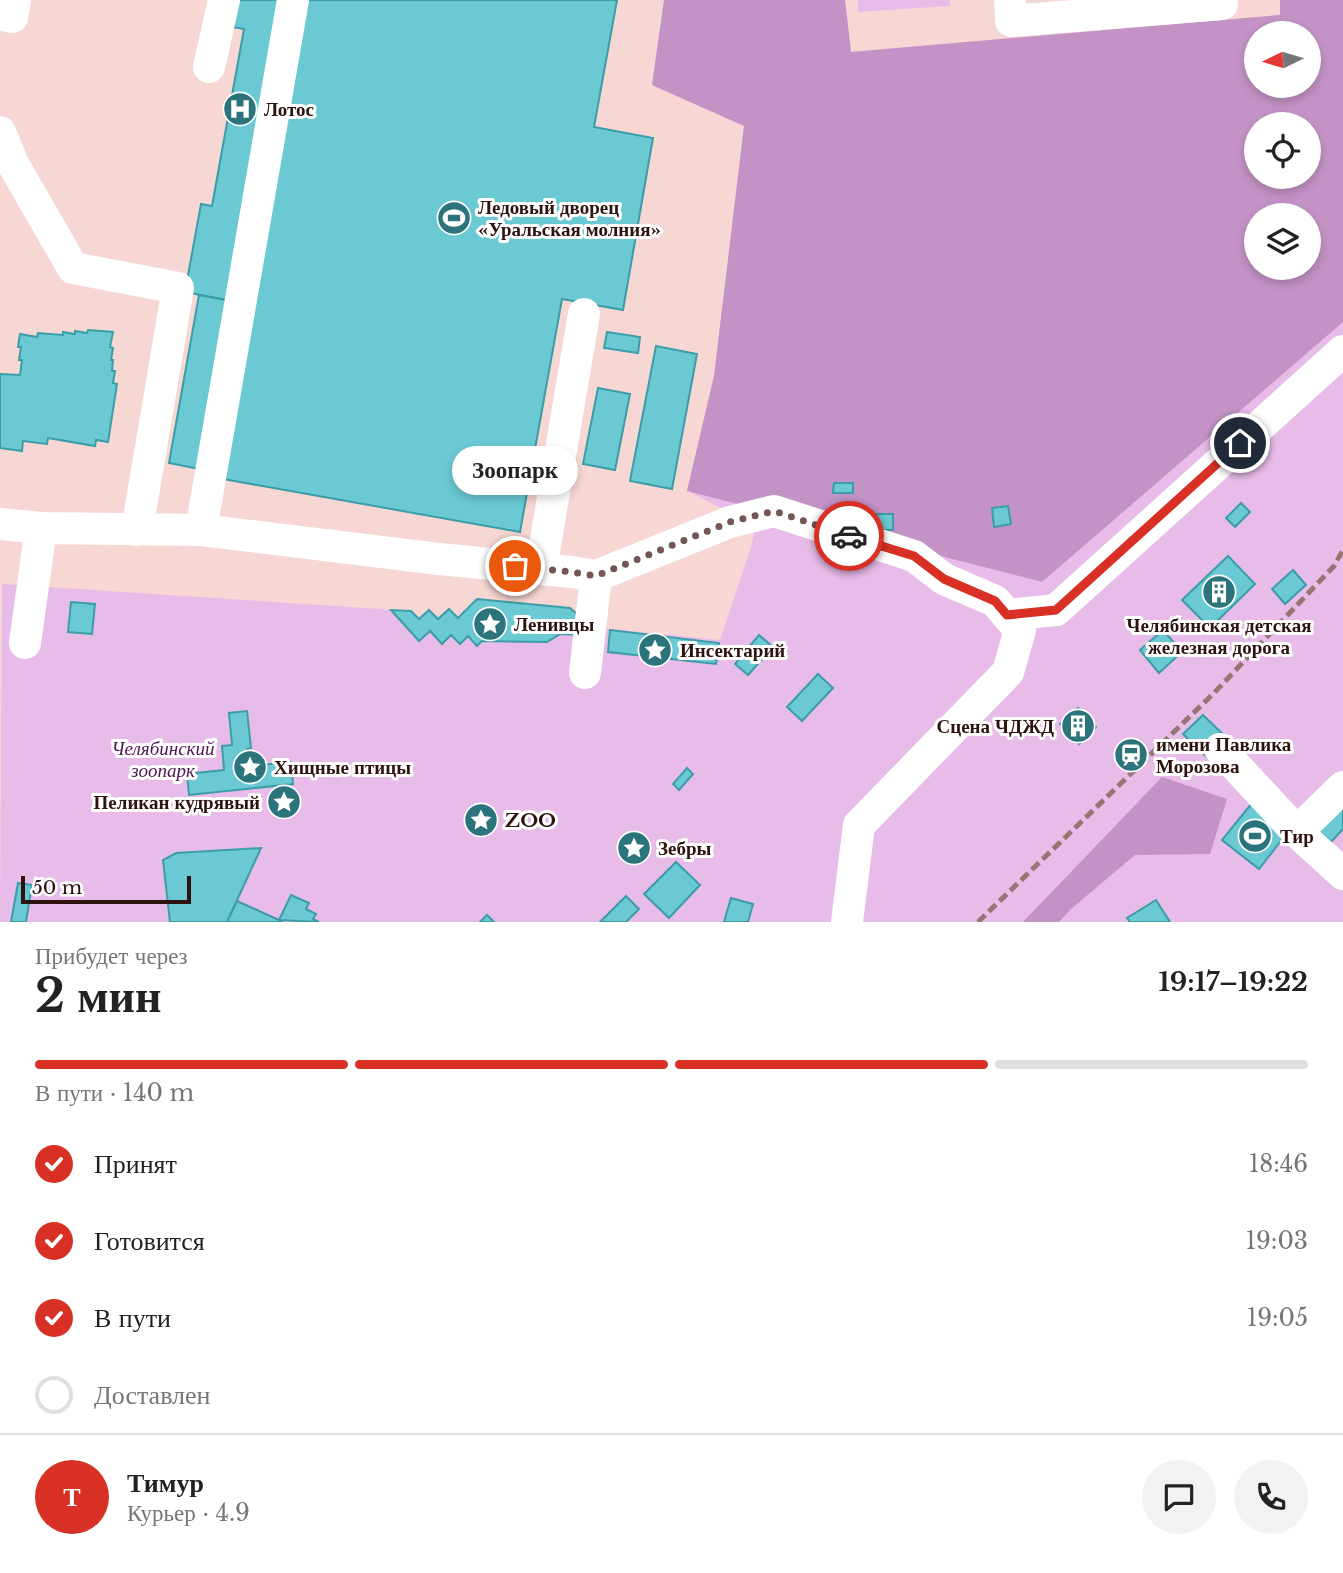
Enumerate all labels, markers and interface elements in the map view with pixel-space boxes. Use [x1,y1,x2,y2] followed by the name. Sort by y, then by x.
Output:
[1244,21,1321,98] north arrow
[1244,21,1321,280] map controls
[221,90,259,128] hospital icon: Лотос
[264,98,314,121] place label: Лотос
[1244,112,1321,189] button: locate
[478,196,661,241] place label: Ледовый дворец «Уральская молния»
[435,199,473,237] sports icon: Ледовый дворец «Уральская молния»
[1244,203,1321,280] button: layers
[1210,413,1270,473] pin
[1221,424,1259,462] icon: home
[452,447,578,496] callout: Зоопарк
[472,456,558,484] text: Зоопарк
[814,501,884,571] courier
[830,517,868,555] icon: car
[485,536,545,596] pin
[496,547,534,585] icon: bag
[1200,573,1238,611] building icon: Челябинская детская железная дорога
[471,605,509,643] place icon: Ленивцы
[514,613,595,636] place label: Ленивцы
[1126,614,1312,659] place label: Челябинская детская железная дорога
[636,631,674,669] place icon: Инсектарий
[680,639,785,662] place label: Инсектарий
[1059,707,1097,745] building icon: Сцена ЧДЖД
[937,715,1054,738] place label: Сцена ЧДЖД
[1156,733,1292,778] place label: имени Павлика Морозова
[1112,736,1150,774] station icon: имени Павлика Морозова
[112,737,215,782] park label: Челябинский зоопарк
[231,748,269,786] place icon: Хищные птицы
[274,756,411,779] place label: Хищные птицы
[265,783,303,821] place icon: Пеликан кудрявый
[94,791,260,814] place label: Пеликан кудрявый
[462,801,500,839] place icon: ZOO
[505,809,556,832] place label: ZOO
[1236,817,1274,855] sports icon: Тир
[1280,825,1314,848] place label: Тир
[615,829,653,867] place icon: Зебры
[658,837,712,860] place label: Зебры
[21,873,191,905] scale bar
[32,876,82,899] text: 50 m
[35,942,188,970] text: Прибудет через
[1158,966,1308,998] text: 19:17–19:22
[35,967,162,1024] text: 2 мин
[35,1079,194,1107] text: В пути · 140 m
[35,1145,73,1183] icon: check
[94,1148,177,1180] text: Принят
[1249,1150,1308,1178] text: 18:46
[35,1222,73,1260] icon: check
[94,1225,205,1257] text: Готовится
[1246,1227,1308,1255] text: 19:03
[35,1299,73,1337] icon: check
[94,1302,171,1334] text: В пути
[1247,1304,1308,1332] text: 19:05
[94,1379,211,1411] text: Доставлен
[1142,1460,1216,1534] button: chat
[1234,1460,1308,1534] button: phone
[127,1467,204,1499] text: Тимур
[63,1481,81,1513] text: Т
[127,1499,250,1527] text: Курьер · 4.9

